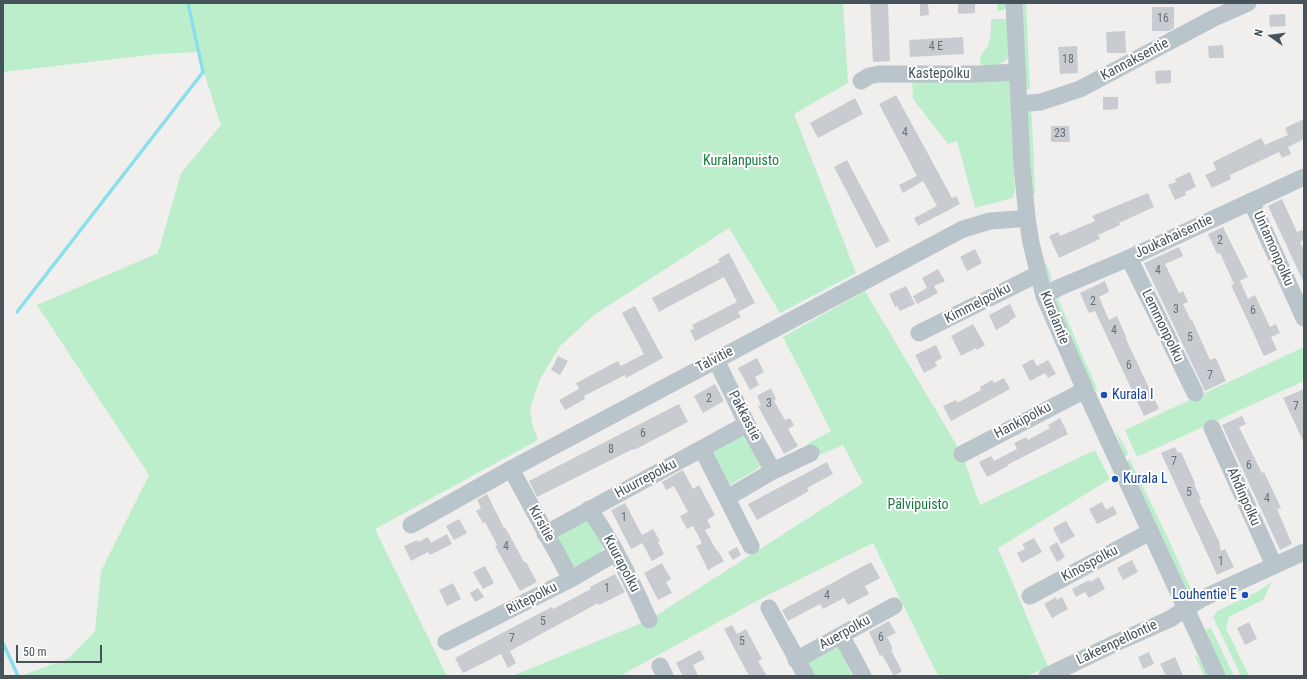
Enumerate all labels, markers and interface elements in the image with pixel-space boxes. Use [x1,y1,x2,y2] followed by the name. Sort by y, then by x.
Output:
[1157,12,1169,26] house number: 16
[1251,16,1291,56] north arrow
[1252,28,1266,38] text: N
[1098,35,1172,85] street label: Kannaksentie
[929,40,943,54] house number: 4 E
[1062,53,1074,67] house number: 18
[908,66,970,82] street label: Kastepolku
[902,126,908,140] house number: 4
[1054,127,1066,141] house number: 23
[703,153,779,169] park label: Kuralanpuisto
[1249,209,1297,289] street label: Untamonpolku
[1132,212,1216,262] street label: Joukahaisentie
[1217,234,1223,248] house number: 2
[1155,264,1161,278] house number: 4
[942,280,1014,328] street label: Kimmelpolku
[1137,287,1187,365] street label: Lemmonpolku
[1036,289,1072,347] street label: Kuralantie
[1090,295,1096,309] house number: 2
[1173,303,1179,317] house number: 3
[1250,304,1256,318] house number: 6
[1111,324,1117,338] house number: 4
[1187,331,1193,345] house number: 5
[694,343,736,377] street label: Talvitie
[1126,359,1132,373] house number: 6
[1207,369,1213,383] house number: 7
[1112,387,1154,403] place label: Kurala I
[724,388,764,444] street label: Pakkastie
[1099,390,1109,400] marker: Kurala I
[706,392,712,406] house number: 2
[766,397,772,411] house number: 3
[992,399,1054,443] street label: Hankipolku
[1293,400,1299,414] house number: 7
[640,427,646,441] house number: 6
[608,443,614,457] house number: 8
[1171,455,1177,469] house number: 7
[612,456,680,502] street label: Huurrepolku
[1246,459,1252,473] house number: 6
[1223,465,1263,529] street label: Ahdinpolku
[1123,471,1168,487] place label: Kurala L
[1110,474,1120,484] marker: Kurala L
[1186,486,1192,500] house number: 5
[1264,492,1270,506] house number: 4
[887,497,949,513] park label: Pälvipuisto
[524,503,558,545] street label: Kirsitie
[621,511,627,525] house number: 1
[599,533,643,595] street label: Kuurapolku
[503,540,509,554] house number: 4
[1059,542,1121,586] street label: Kinospolku
[1218,555,1224,569] house number: 1
[504,579,560,619] street label: Riitepolku
[604,582,610,596] house number: 1
[1172,587,1237,603] place label: Louhentie E
[824,589,830,603] house number: 4
[1240,590,1250,600] marker: Louhentie E
[817,612,873,654] street label: Auerpolku
[540,615,546,629] house number: 5
[1074,617,1160,669] street label: Lakeenpellontie
[878,631,884,645] house number: 6
[509,632,515,646] house number: 7
[739,635,745,649] house number: 5
[18,637,104,663] scale bar
[23,645,47,659] text: 50 m

